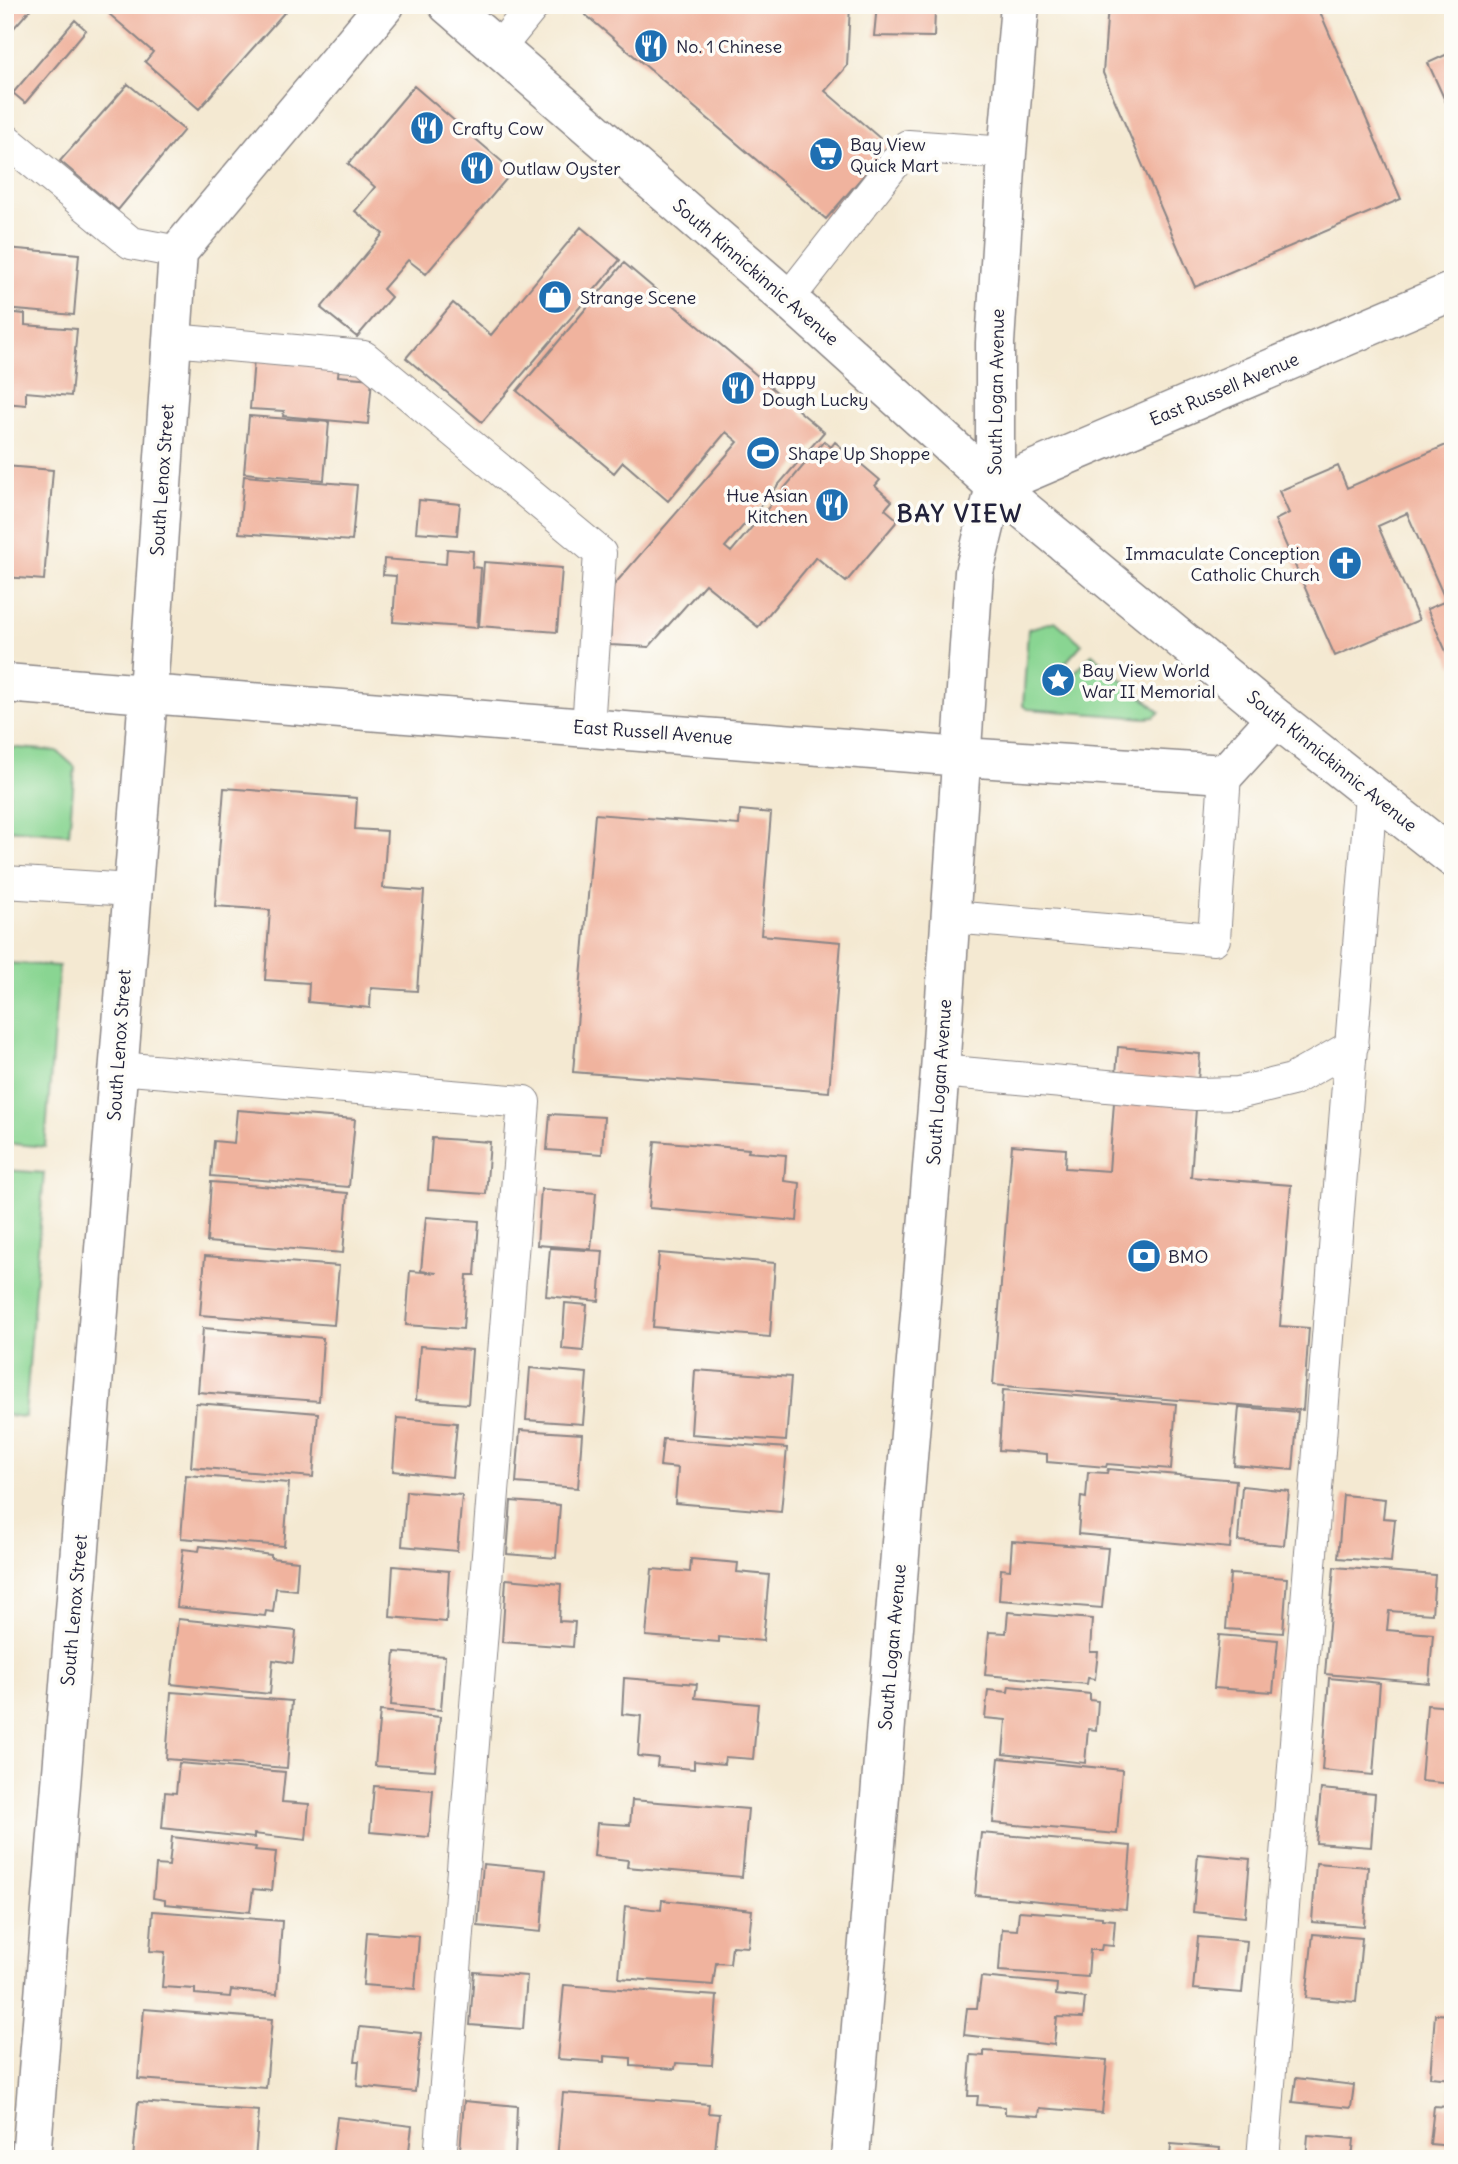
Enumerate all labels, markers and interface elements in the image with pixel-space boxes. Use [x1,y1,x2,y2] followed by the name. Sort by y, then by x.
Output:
[632,27,670,65] restaurant icon: No. 1 Chinese
[676,35,782,58] place label: No. 1 Chinese
[408,109,446,147] restaurant icon: Crafty Cow
[452,117,544,140] place label: Crafty Cow
[850,133,939,177] place label: Bay View Quick Mart
[807,135,845,173] supermarket icon: Bay View Quick Mart
[458,149,496,187] restaurant icon: Outlaw Oyster
[502,157,621,180] place label: Outlaw Oyster
[668,194,844,350] street label: South Kinnickinnic Avenue
[536,278,574,316] shop icon: Strange Scene
[580,286,696,309] place label: Strange Scene
[983,309,1009,475] street label: South Logan Avenue
[1146,347,1302,431] street label: East Russell Avenue
[762,367,869,411] place label: Happy Dough Lucky
[719,369,757,407] restaurant icon: Happy Dough Lucky
[145,403,179,557] street label: South Lenox Street
[744,434,782,472] sports icon: Shape Up Shoppe
[788,442,930,465] place label: Shape Up Shoppe
[726,484,808,528] place label: Hue Asian Kitchen
[813,486,851,524] restaurant icon: Hue Asian Kitchen
[897,498,1023,528] district label: BAY VIEW
[1125,542,1320,586] place label: Immaculate Conception Catholic Church
[1326,544,1364,582] church icon: Immaculate Conception Catholic Church
[1082,659,1215,703] place label: Bay View World War II Memorial
[1039,661,1077,699] place icon: Bay View World War II Memorial
[1242,685,1422,837] street label: South Kinnickinnic Avenue
[573,715,733,749] street label: East Russell Avenue
[102,968,136,1122] street label: South Lenox Street
[922,998,956,1166] street label: South Logan Avenue
[1125,1237,1163,1275] bank icon: BMO
[1168,1245,1208,1268] place label: BMO
[56,1533,92,1687] street label: South Lenox Street
[873,1563,911,1731] street label: South Logan Avenue

